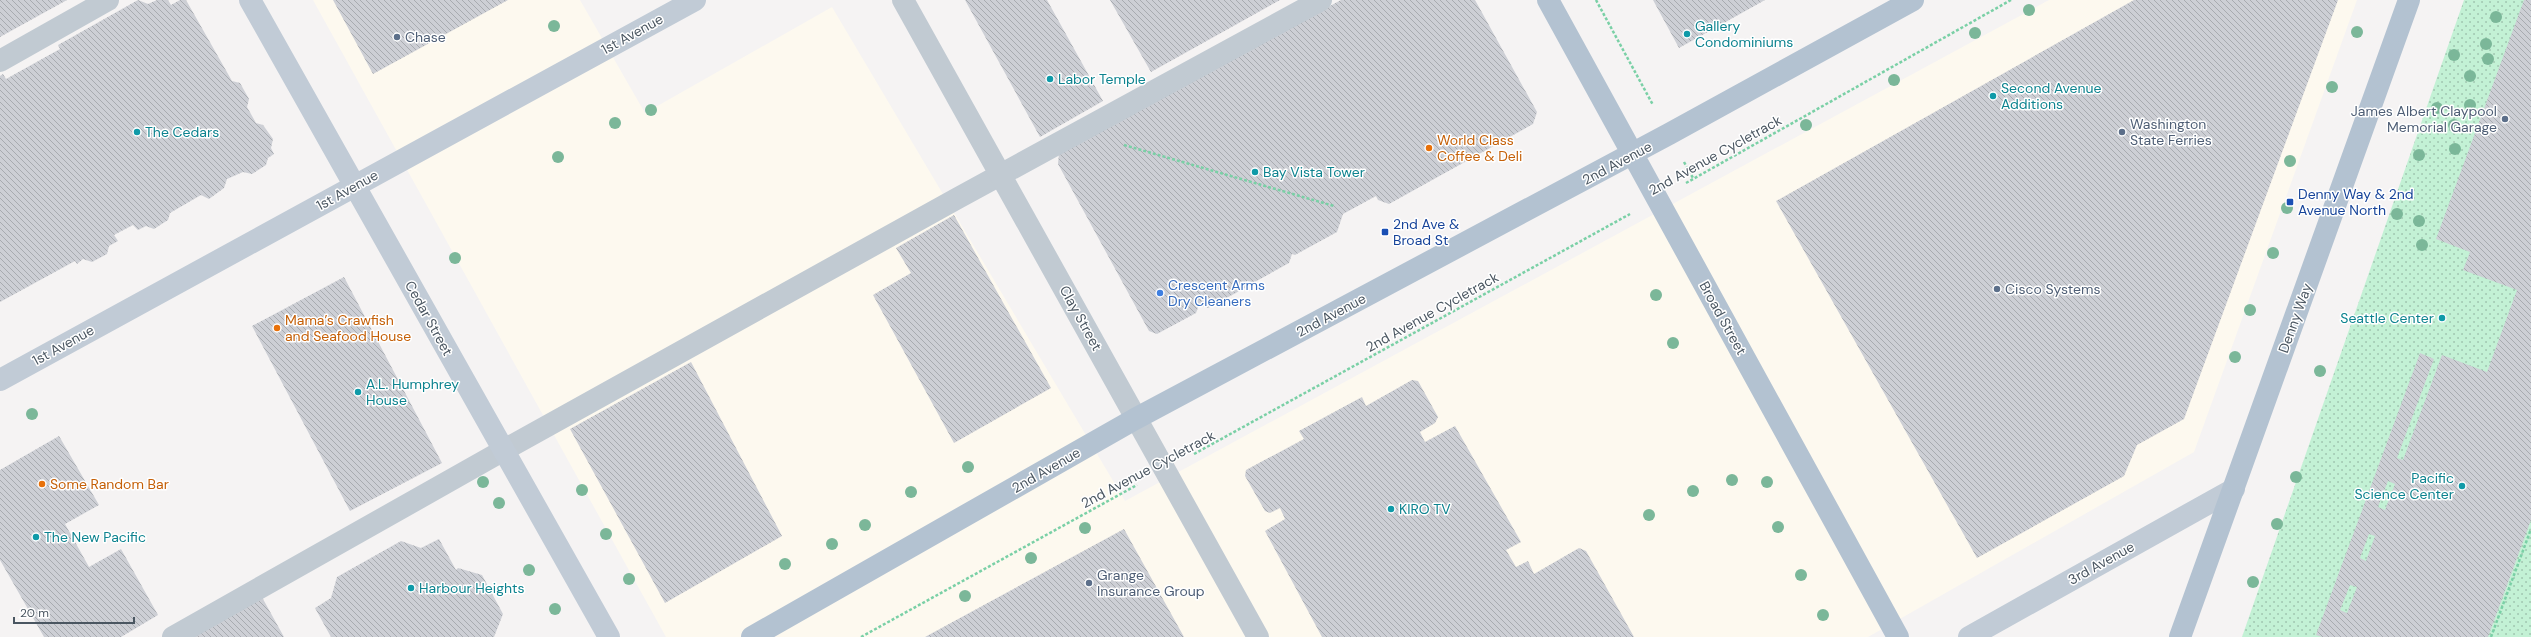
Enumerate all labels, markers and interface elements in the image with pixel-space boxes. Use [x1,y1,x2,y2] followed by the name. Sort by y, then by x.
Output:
[598,10,666,58] street label: 1st Avenue
[1695,17,1793,51] place label: Gallery Condominiums
[405,28,446,46] place label: Chase
[1682,29,1692,39] marker: Gallery Condominiums
[392,32,402,42] marker: Chase
[1058,70,1146,88] place label: Labor Temple
[1045,74,1055,84] marker: Labor Temple
[2001,79,2102,113] place label: Second Avenue Additions
[1988,91,1998,101] marker: Second Avenue Additions
[2351,102,2497,136] place label: James Albert Claypool Memorial Garage
[1645,111,1785,199] street label: 2nd Avenue Cycletrack
[2500,114,2510,124] marker: James Albert Claypool Memorial Garage
[2130,115,2212,149] place label: Washington State Ferries
[145,123,219,141] place label: The Cedars
[132,127,142,137] marker: The Cedars
[2117,127,2127,137] marker: Washington State Ferries
[1437,131,1522,165] place label: World Class Coffee & Deli
[1579,137,1655,189] street label: 2nd Avenue
[1424,143,1434,153] marker: World Class Coffee & Deli
[1263,163,1365,181] place label: Bay Vista Tower
[313,166,381,214] street label: 1st Avenue
[1250,167,1260,177] marker: Bay Vista Tower
[2298,185,2414,219] place label: Denny Way & 2nd Avenue North
[2285,197,2295,207] marker: Denny Way & 2nd Avenue North
[1393,215,1459,249] place label: 2nd Ave & Broad St
[1380,227,1390,237] marker: 2nd Ave & Broad St
[1362,268,1502,356] street label: 2nd Avenue Cycletrack
[1168,276,1265,310] place label: Crescent Arms Dry Cleaners
[401,277,457,359] street label: Cedar Street
[1695,278,1751,358] street label: Broad Street
[2005,280,2100,298] place label: Cisco Systems
[2274,280,2316,355] street label: Denny Way
[1056,282,1106,354] street label: Clay Street
[1992,284,2002,294] marker: Cisco Systems
[1155,288,1165,298] marker: Crescent Arms Dry Cleaners
[1293,289,1369,341] street label: 2nd Avenue
[2340,309,2434,327] place label: Seattle Center
[285,311,411,345] place label: Mama’s Crawfish and Seafood House
[2437,313,2447,323] marker: Seattle Center
[29,321,97,369] street label: 1st Avenue
[272,323,282,333] marker: Mama’s Crawfish and Seafood House
[366,375,459,409] place label: A.L. Humphrey House
[353,387,363,397] marker: A.L. Humphrey House
[1078,426,1218,512] street label: 2nd Avenue Cycletrack
[1009,443,1084,497] street label: 2nd Avenue
[2354,469,2454,503] place label: Pacific Science Center
[50,475,169,493] place label: Some Random Bar
[37,479,47,489] marker: Some Random Bar
[2457,481,2467,491] marker: Pacific Science Center
[1399,500,1451,518] place label: KIRO TV
[1386,504,1396,514] marker: KIRO TV
[44,528,146,546] place label: The New Pacific
[31,532,41,542] marker: The New Pacific
[2065,537,2137,589] street label: 3rd Avenue
[1097,566,1205,600] place label: Grange Insurance Group
[1084,578,1094,588] marker: Grange Insurance Group
[419,579,525,597] place label: Harbour Heights
[406,583,416,593] marker: Harbour Heights
[14,599,134,625] scale bar
[20,605,49,621] text: 20 m

